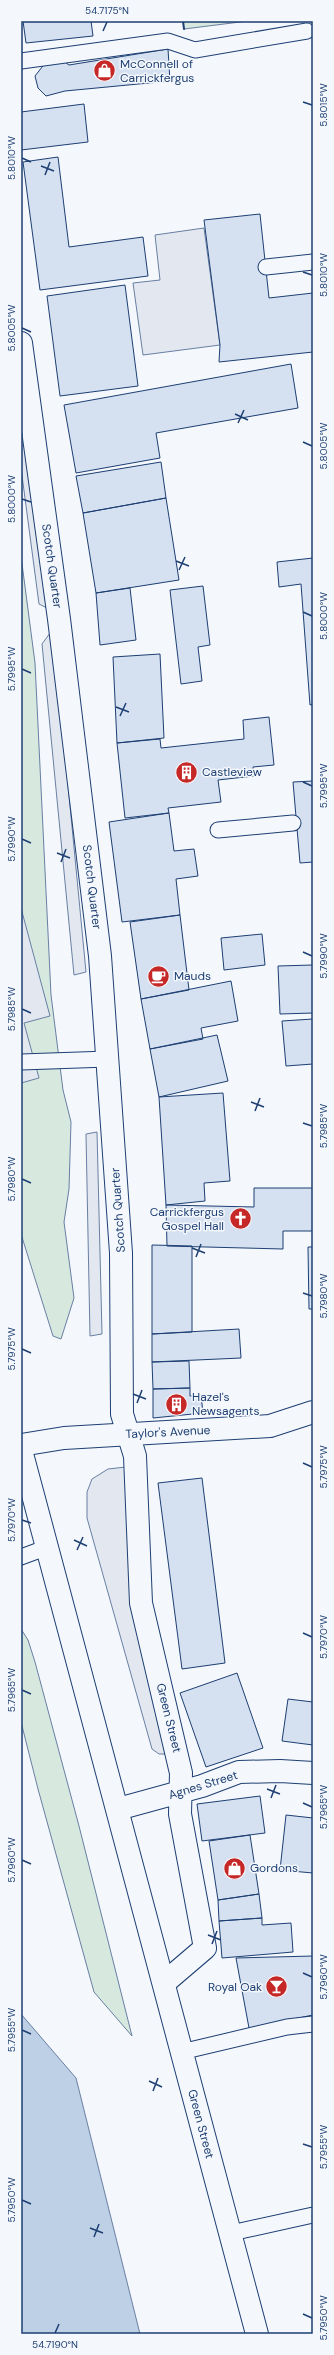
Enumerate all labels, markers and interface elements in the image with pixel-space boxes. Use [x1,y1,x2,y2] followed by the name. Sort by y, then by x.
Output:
[85,4,129,17] text: 54.7175°N
[120,56,194,86] place label: McConnell of Carrickfergus
[91,58,117,84] shop icon: McConnell of Carrickfergus
[317,83,330,127] text: 5.8015°W
[5,136,18,180] text: 5.8010°W
[317,253,330,297] text: 5.8010°W
[5,304,18,352] text: 5.8005°W
[317,422,330,470] text: 5.8005°W
[5,475,18,523] text: 5.8000°W
[38,523,66,610] street label: Scotch Quarter
[317,592,330,640] text: 5.8000°W
[5,646,18,691] text: 5.7995°W
[174,759,200,785] building icon: Castleview
[317,763,330,808] text: 5.7995°W
[202,764,262,780] place label: Castleview
[5,816,18,862] text: 5.7990°W
[79,844,105,931] street label: Scotch Quarter
[317,933,330,979] text: 5.7990°W
[146,963,172,989] cafe icon: Mauds
[174,968,211,984] place label: Mauds
[5,987,18,1031] text: 5.7985°W
[317,1104,330,1148] text: 5.7985°W
[5,1156,18,1202] text: 5.7980°W
[107,1166,129,1253] street label: Scotch Quarter
[150,1204,224,1234] place label: Carrickfergus Gospel Hall
[227,1206,253,1232] church icon: Carrickfergus Gospel Hall
[317,1273,330,1319] text: 5.7980°W
[5,1327,18,1371] text: 5.7975°W
[192,1389,259,1419] place label: Hazel's Newsagents
[164,1391,190,1417] building icon: Hazel's Newsagents
[125,1422,211,1442] street label: Taylor's Avenue
[317,1445,330,1489] text: 5.7975°W
[5,1498,18,1542] text: 5.7970°W
[317,1615,330,1659] text: 5.7970°W
[5,1667,18,1712] text: 5.7965°W
[153,1682,185,1755] street label: Green Street
[166,1767,240,1803] street label: Agnes Street
[317,1784,330,1829] text: 5.7965°W
[5,1837,18,1883] text: 5.7960°W
[221,1855,247,1881] shop icon: Gordons
[250,1860,298,1876] place label: Gordons
[317,1954,330,2000] text: 5.7960°W
[264,1974,290,2000] bar icon: Royal Oak
[208,1979,262,1995] place label: Royal Oak
[5,2007,18,2052] text: 5.7955°W
[184,2088,218,2161] street label: Green Street
[317,2124,330,2169] text: 5.7955°W
[5,2177,18,2223] text: 5.7950°W
[317,2295,330,2341] text: 5.7950°W
[32,2338,78,2351] text: 54.7190°N

